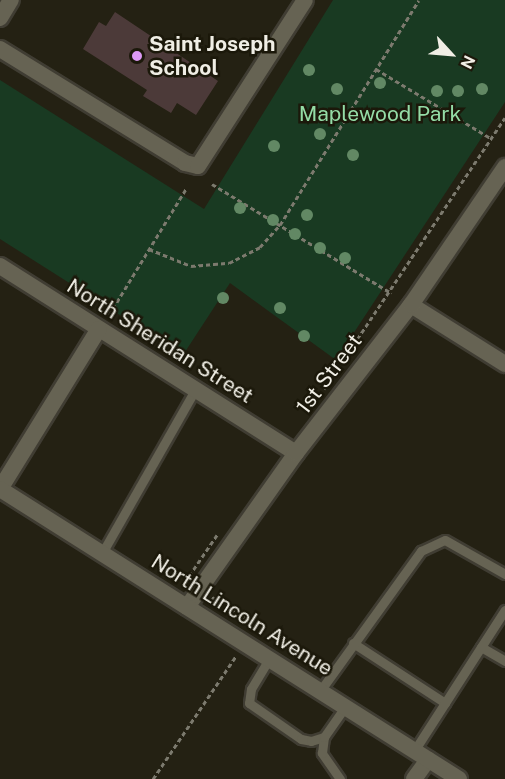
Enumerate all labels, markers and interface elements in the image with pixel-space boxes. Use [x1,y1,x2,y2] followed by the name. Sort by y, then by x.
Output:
[421,24,481,84] north arrow
[149,31,275,81] place label: Saint Joseph School
[130,49,144,63] marker: Saint Joseph School
[456,52,479,72] text: N
[299,101,461,127] park label: Maplewood Park
[62,273,258,409] street label: North Sheridan Street
[291,329,367,419] street label: 1st Street
[147,549,337,681] street label: North Lincoln Avenue

